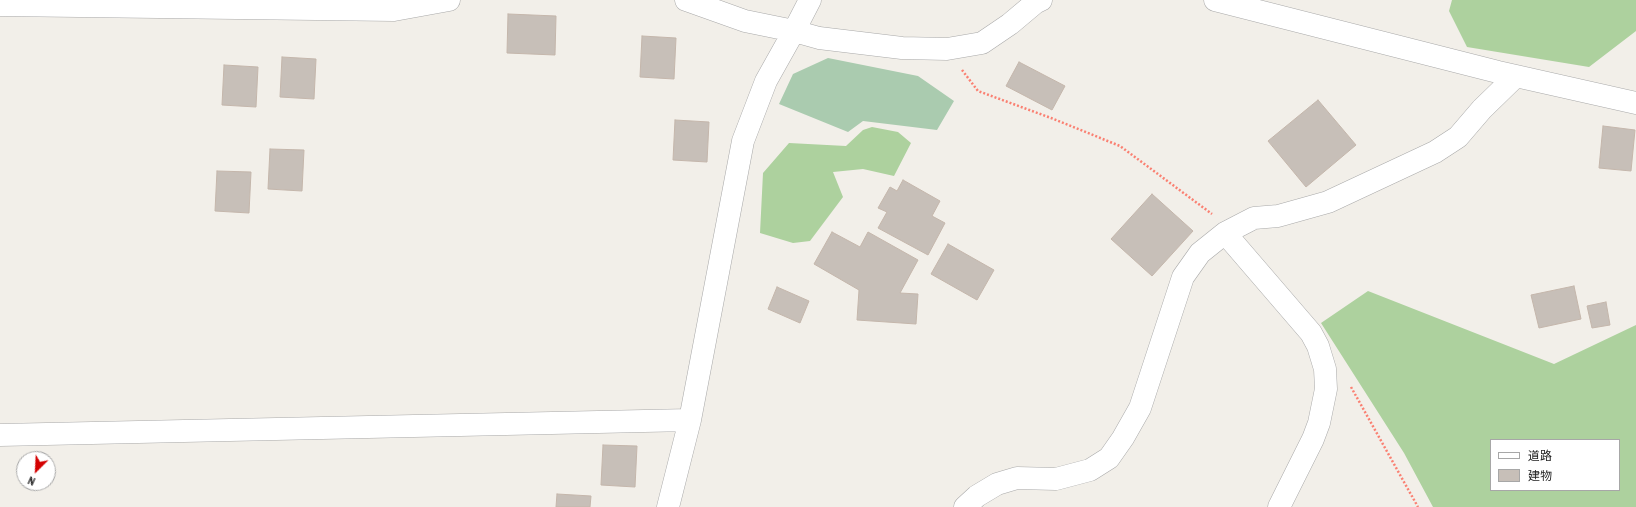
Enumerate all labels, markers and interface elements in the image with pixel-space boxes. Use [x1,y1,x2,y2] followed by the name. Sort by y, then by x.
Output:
[1490,439,1620,491] legend
[1528,448,1552,464] text: 道路
[16,451,56,491] north arrow
[1528,468,1552,484] text: 建物
[26,473,37,489] text: N

